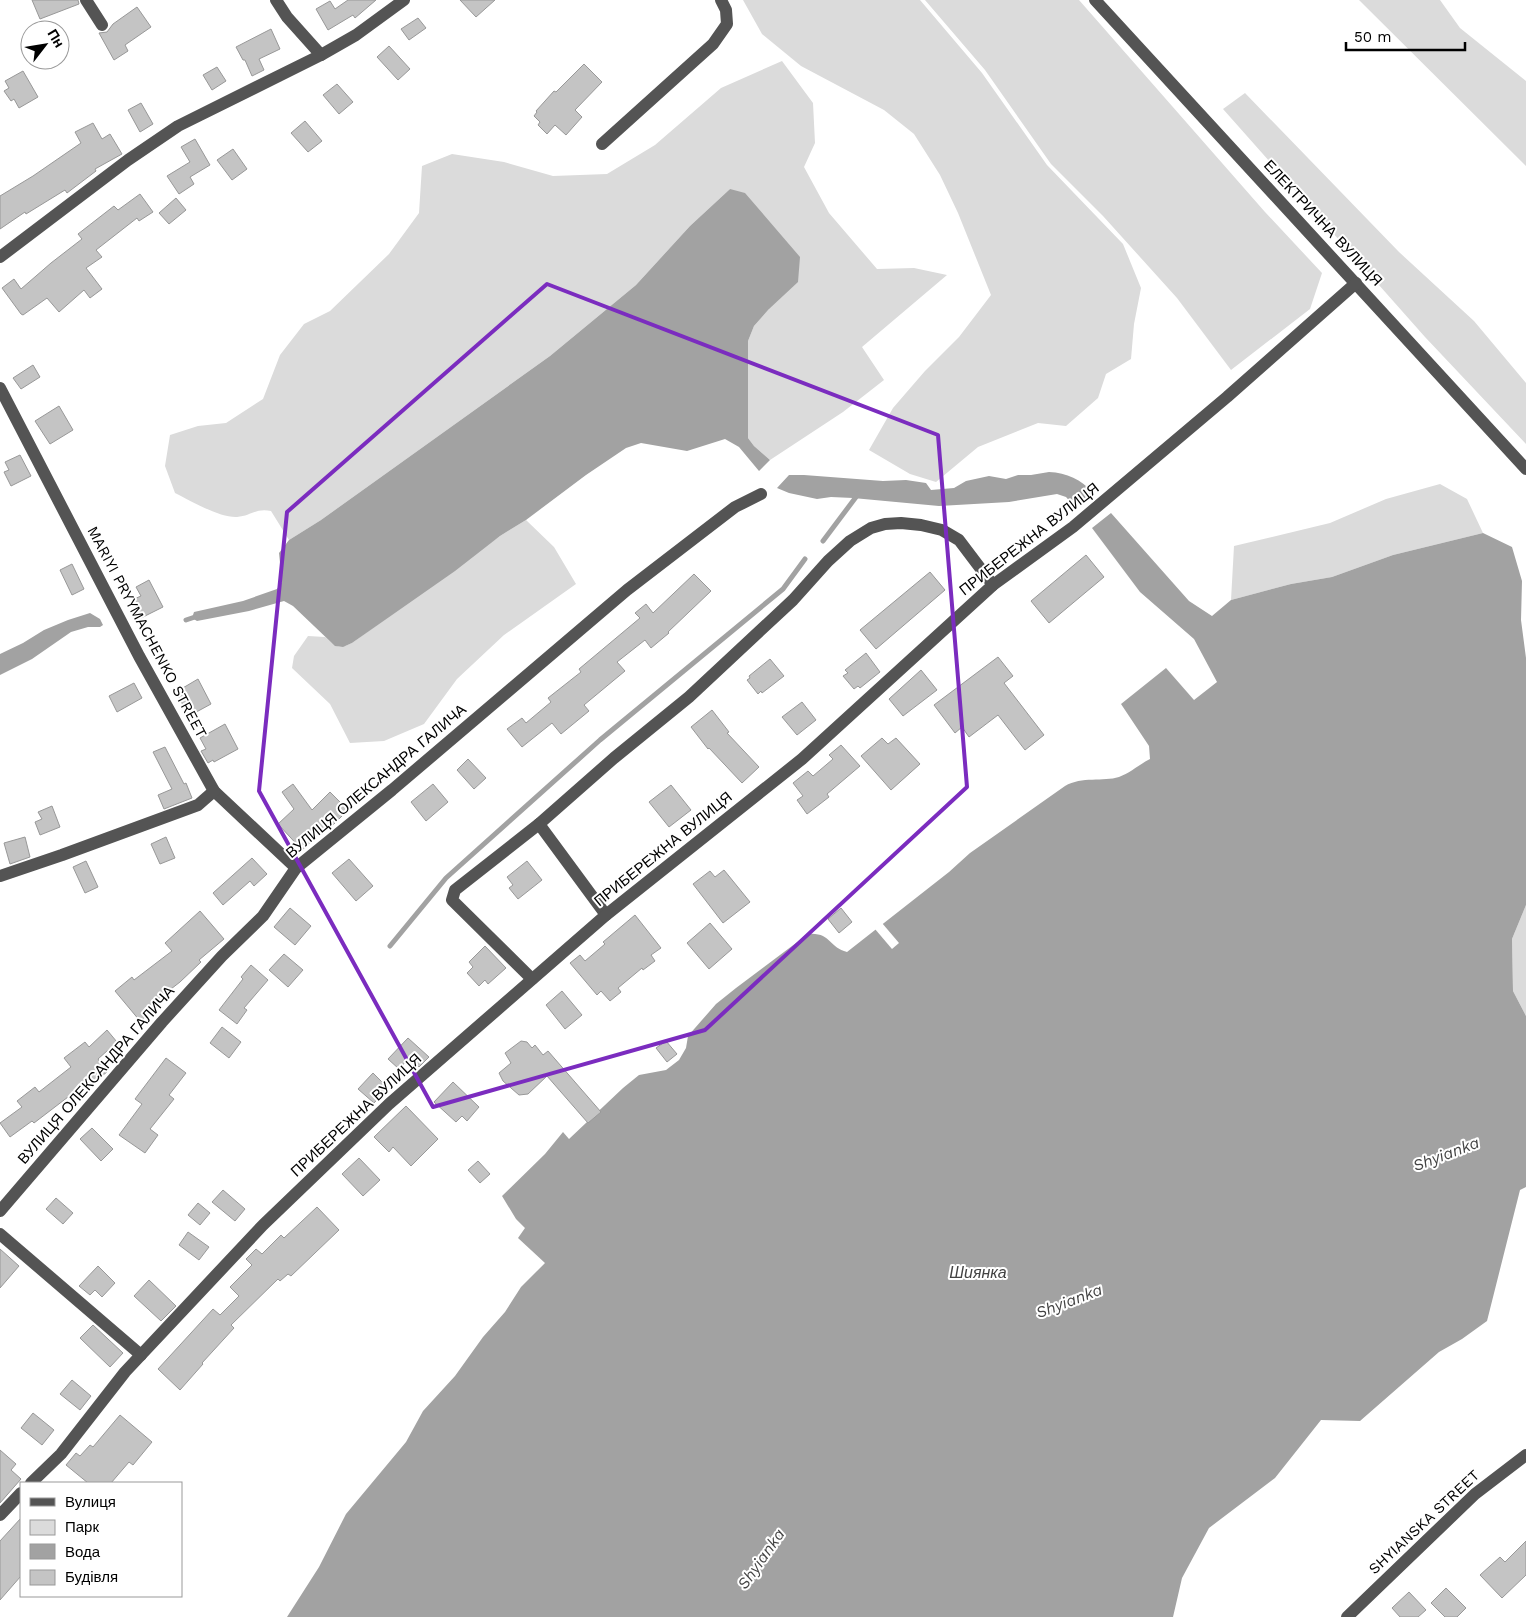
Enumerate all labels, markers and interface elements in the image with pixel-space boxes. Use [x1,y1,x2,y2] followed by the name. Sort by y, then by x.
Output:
[20,20,70,70] north arrow
[1346,20,1465,52] scale bar
[45,26,68,50] text: Пн
[1354,28,1391,46] text: 50 m
[1260,156,1386,290] street label: ЕЛЕКТРИЧНА ВУЛИЦЯ
[956,479,1102,599] street label: ПРИБЕРЕЖНА ВУЛИЦЯ
[83,523,211,741] street label: MARIYI PRYYMACHENKO STREET
[282,700,470,862] street label: ВУЛИЦЯ ОЛЕКСАНДРА ГАЛИЧА
[590,788,736,910] street label: ПРИБЕРЕЖНА ВУЛИЦЯ
[14,982,178,1168] street label: ВУЛИЦЯ ОЛЕКСАНДРА ГАЛИЧА
[287,1050,425,1180] street label: ПРИБЕРЕЖНА ВУЛИЦЯ
[1410,1133,1482,1175] water label: Shyianka
[949,1263,1007,1282] water label: Шиянка
[1033,1280,1105,1322] water label: Shyianka
[1365,1466,1483,1578] street label: SHYIANSKA STREET
[20,1482,182,1597] legend
[65,1493,116,1511] text: Вулиця
[65,1518,99,1536] text: Парк
[733,1525,789,1593] water label: Shyianka
[65,1543,101,1561] text: Вода
[65,1568,118,1586] text: Будівля

